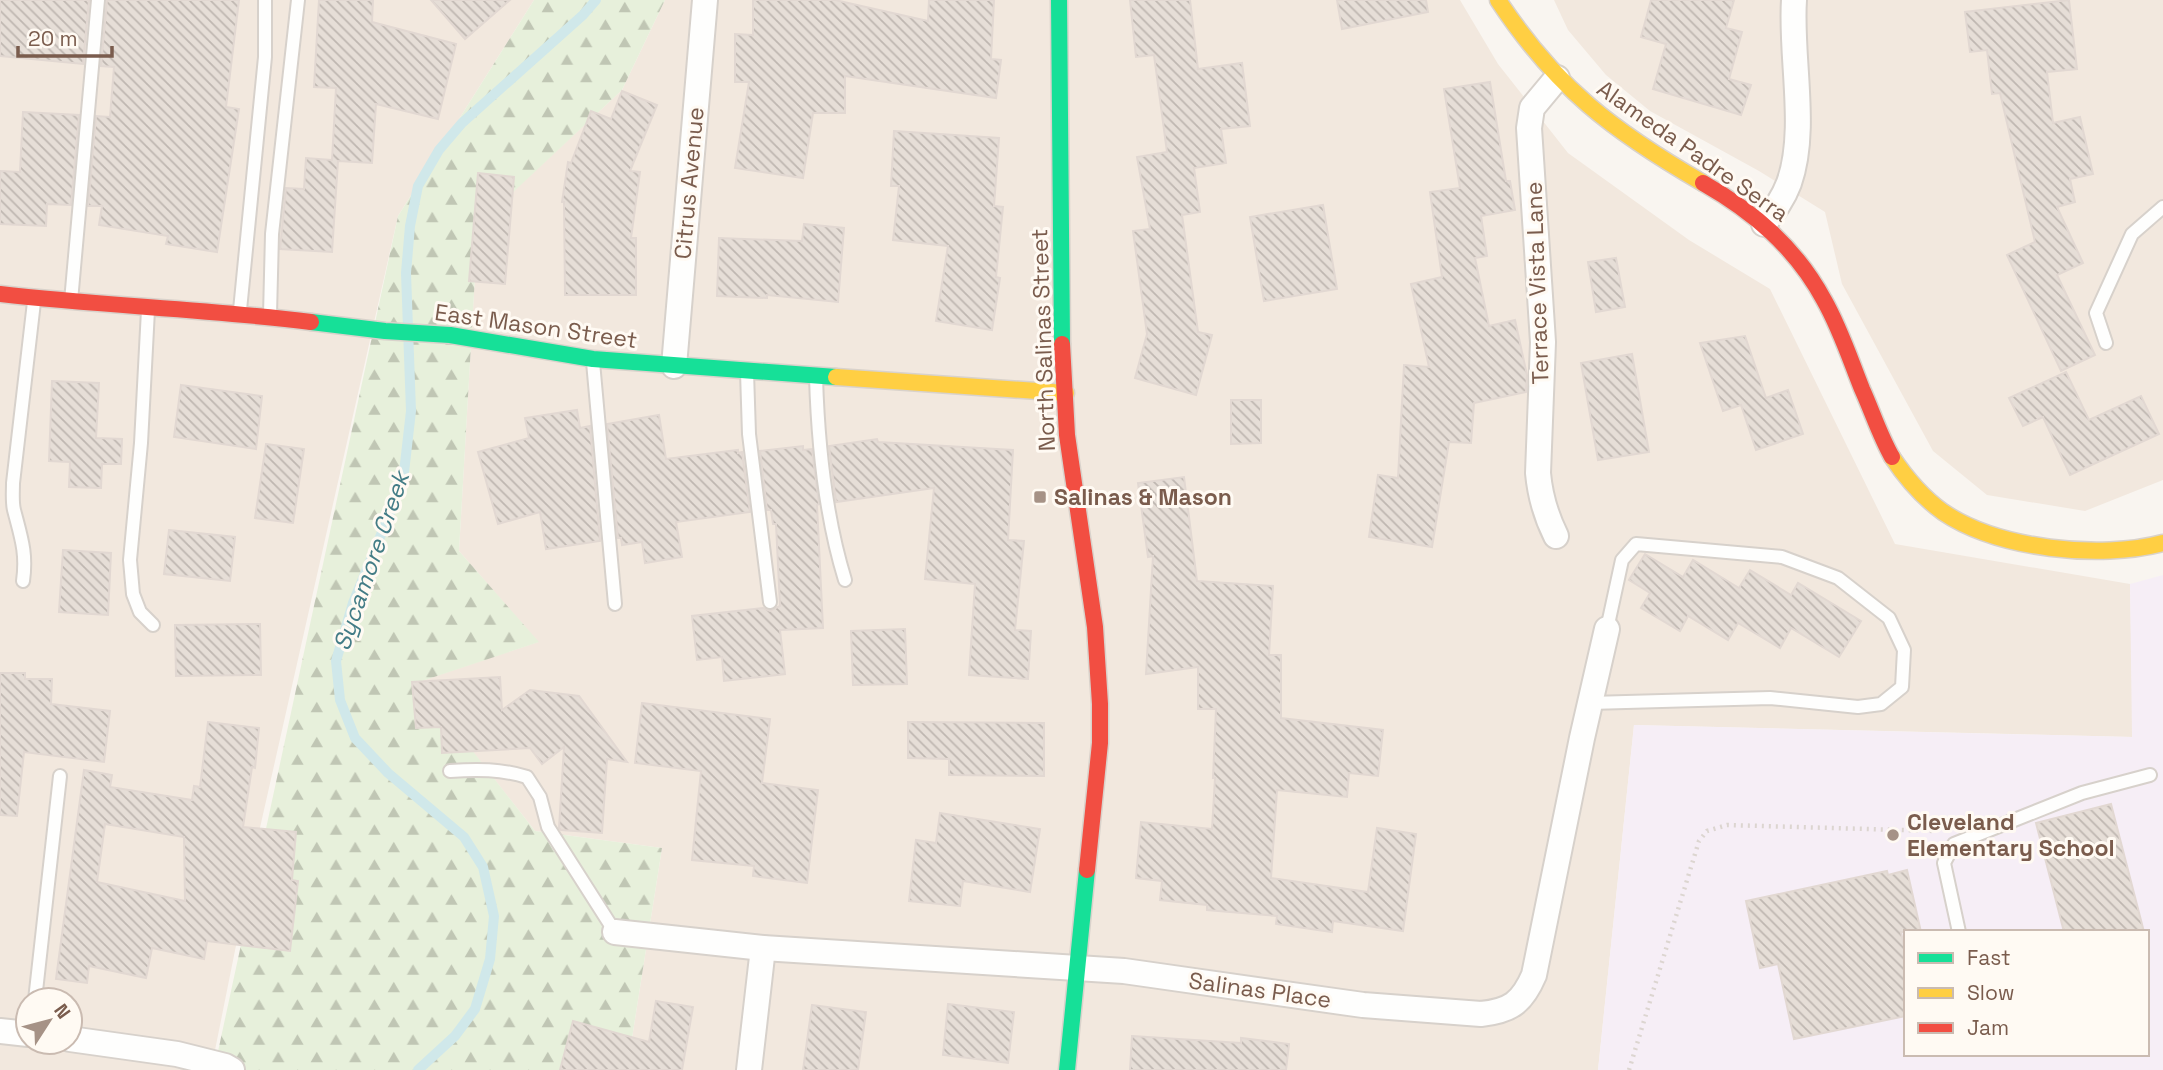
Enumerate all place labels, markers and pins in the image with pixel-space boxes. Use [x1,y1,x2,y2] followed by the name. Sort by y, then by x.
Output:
[1054,482,1232,512] place label: Salinas & Mason
[1032,489,1048,505] marker: Salinas & Mason
[1907,807,2115,863] place label: Cleveland Elementary School
[1885,827,1901,843] marker: Cleveland Elementary School

